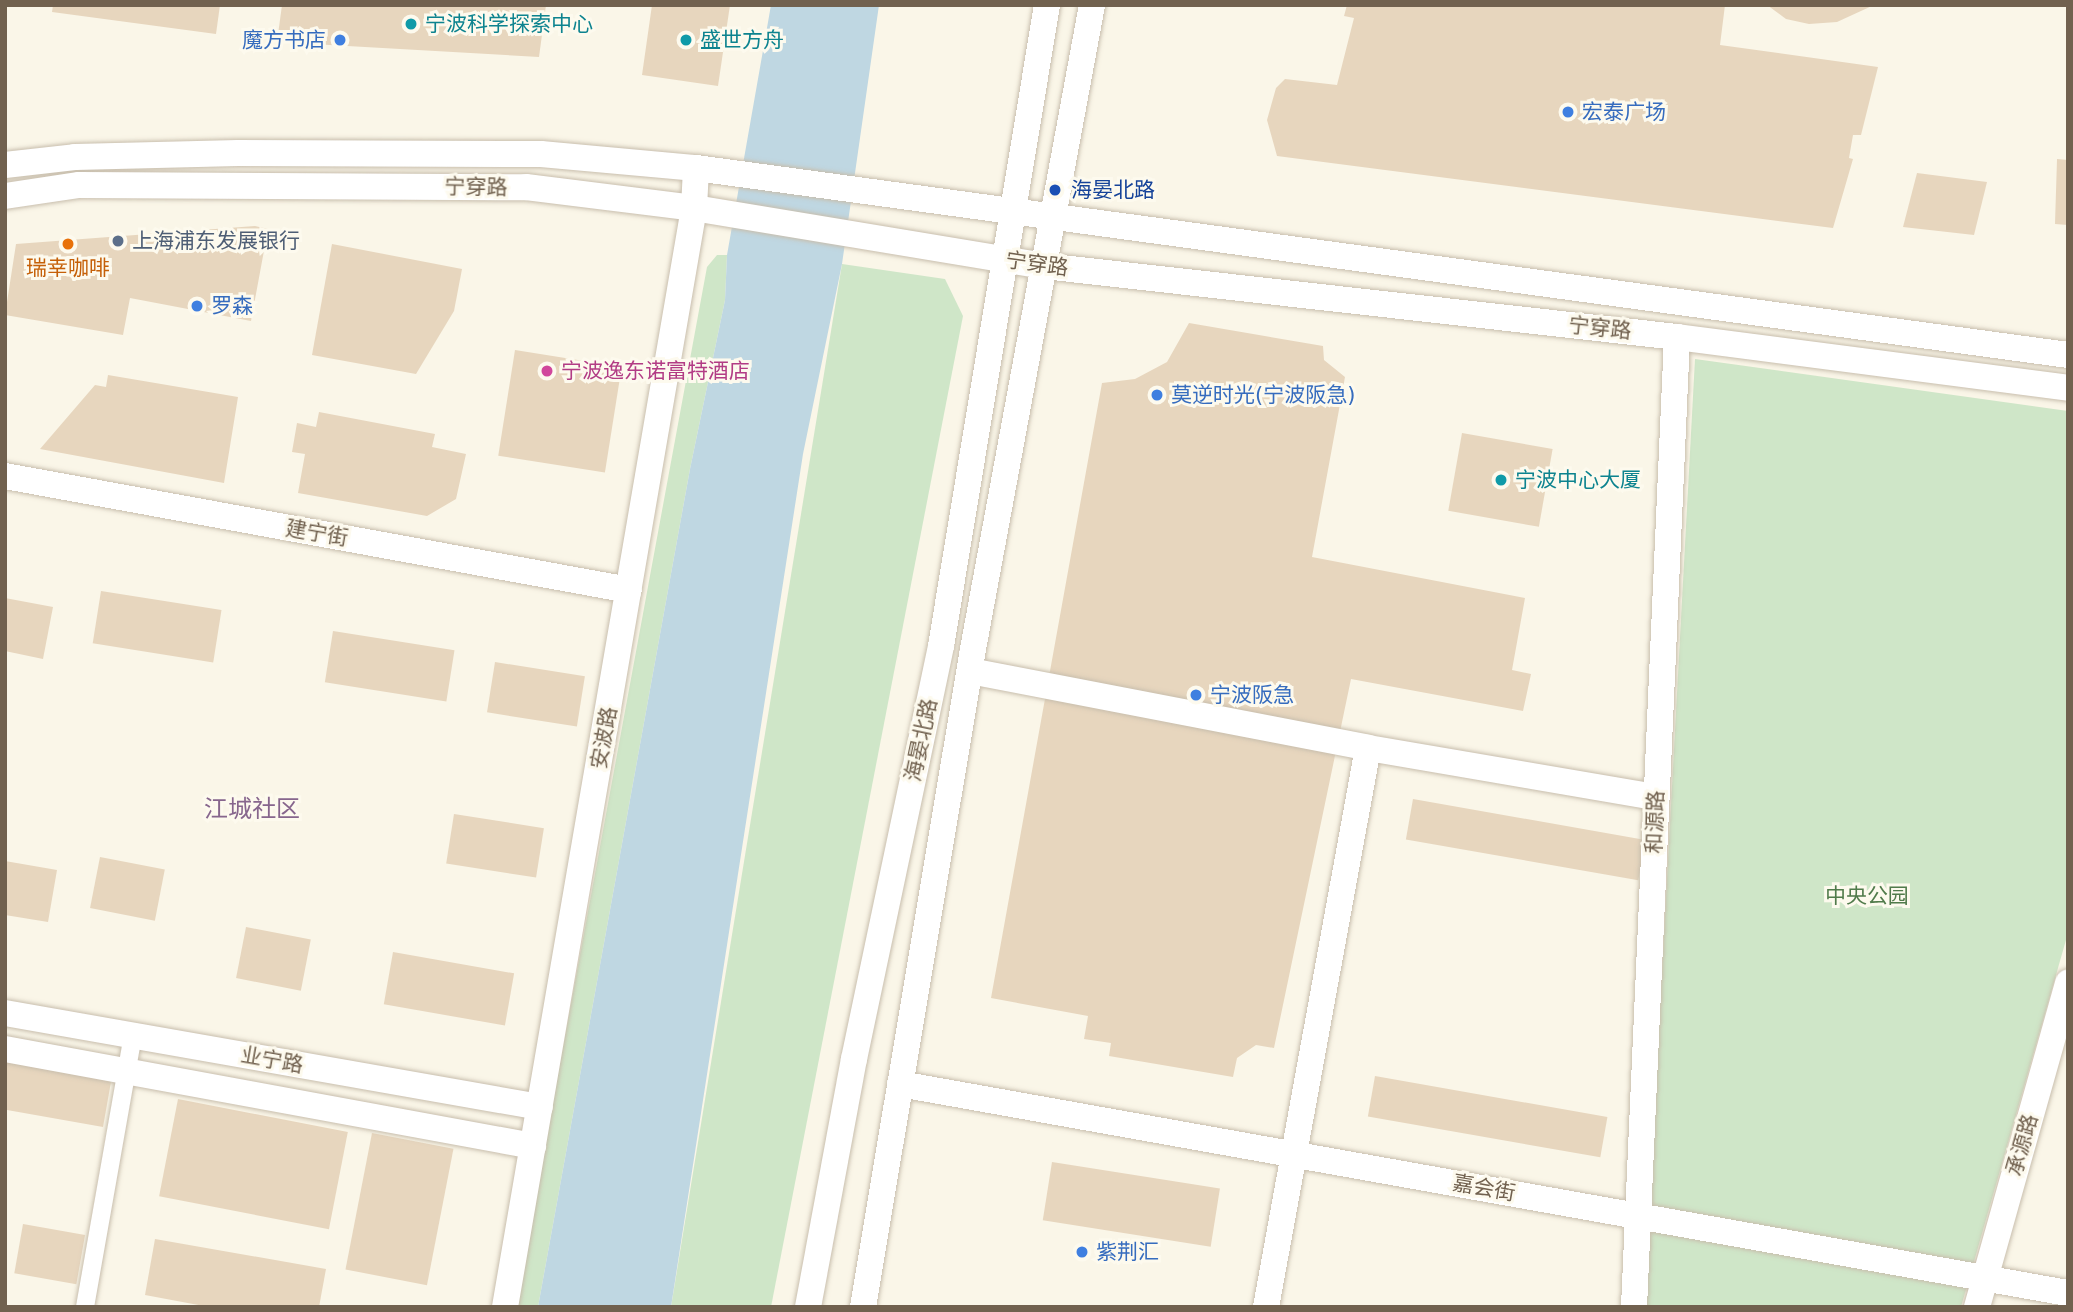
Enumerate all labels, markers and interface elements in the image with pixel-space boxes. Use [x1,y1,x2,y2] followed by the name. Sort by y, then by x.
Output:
[425,11,593,37] place label: 宁波科学探索中心
[403,16,419,32] marker: 宁波科学探索中心
[242,27,326,53] place label: 魔方书店
[700,27,784,53] place label: 盛世方舟
[332,32,348,48] marker: 魔方书店
[678,32,694,48] marker: 盛世方舟
[1582,99,1666,125] place label: 宏泰广场
[1560,104,1576,120] marker: 宏泰广场
[444,174,508,200] street label: 宁穿路
[1071,177,1155,203] place label: 海晏北路
[1045,180,1065,200] marker: 海晏北路
[132,228,300,254] place label: 上海浦东发展银行
[110,233,126,249] marker: 上海浦东发展银行
[60,236,76,252] marker: 瑞幸咖啡
[1004,247,1070,281] street label: 宁穿路
[26,255,110,281] place label: 瑞幸咖啡
[211,293,253,319] place label: 罗森
[189,298,205,314] marker: 罗森
[1567,312,1633,344] street label: 宁穿路
[561,358,750,384] place label: 宁波逸东诺富特酒店
[539,363,555,379] marker: 宁波逸东诺富特酒店
[1171,382,1355,408] place label: 莫逆时光(宁波阪急)
[1149,387,1165,403] marker: 莫逆时光(宁波阪急)
[1515,467,1641,493] place label: 宁波中心大厦
[1493,472,1509,488] marker: 宁波中心大厦
[284,515,350,551] street label: 建宁街
[1210,682,1294,708] place label: 宁波阪急
[1188,687,1204,703] marker: 宁波阪急
[900,696,942,784] street label: 海晏北路
[586,705,622,771] street label: 安波路
[1641,790,1669,854] street label: 和源路
[204,796,300,824] district label: 江城社区
[1825,883,1909,909] park label: 中央公园
[239,1042,305,1078] street label: 业宁路
[2001,1111,2043,1179] street label: 承源路
[1451,1170,1517,1206] street label: 嘉会街
[1096,1239,1159,1265] place label: 紫荆汇
[1074,1244,1090,1260] marker: 紫荆汇

